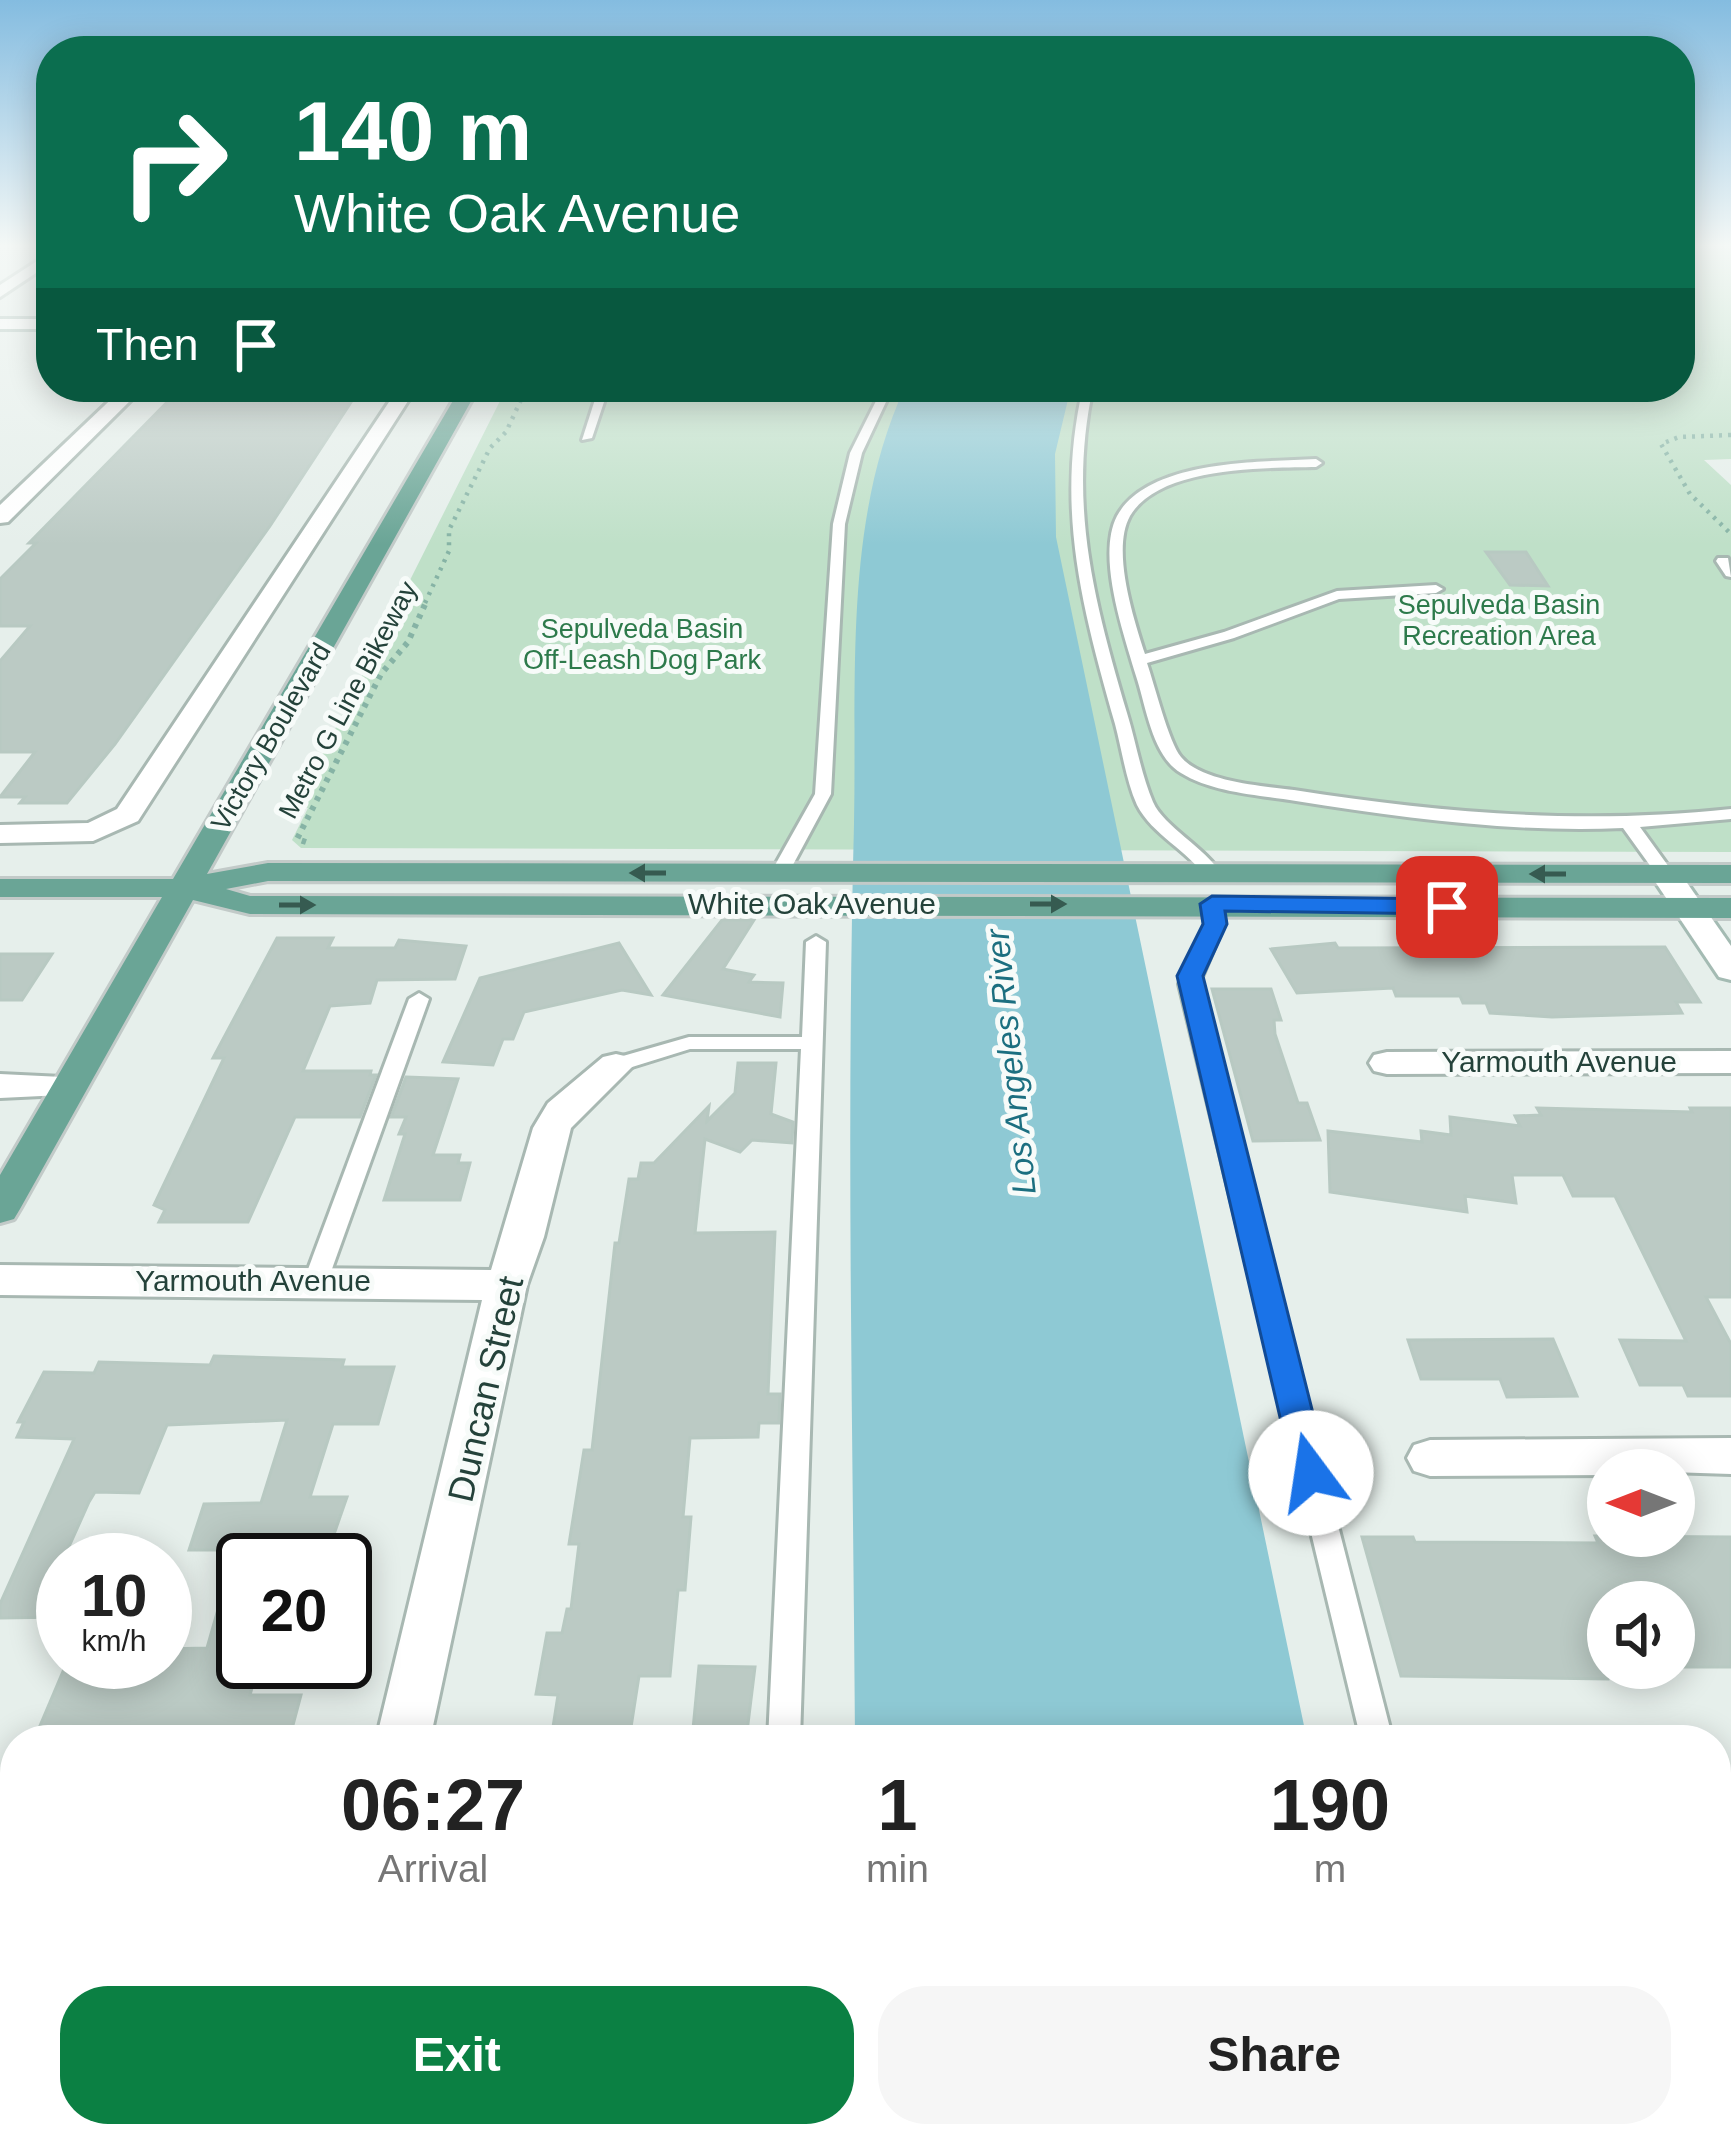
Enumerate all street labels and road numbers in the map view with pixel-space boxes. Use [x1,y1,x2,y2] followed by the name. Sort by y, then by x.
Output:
[273,576,423,824] street label: Metro G Line Bikeway
[205,638,337,836] street label: Victory Boulevard
[688,887,936,920] street label: White Oak Avenue
[1441,1045,1677,1078] street label: Yarmouth Avenue
[135,1264,371,1297] street label: Yarmouth Avenue
[440,1272,531,1506] street label: Duncan Street

